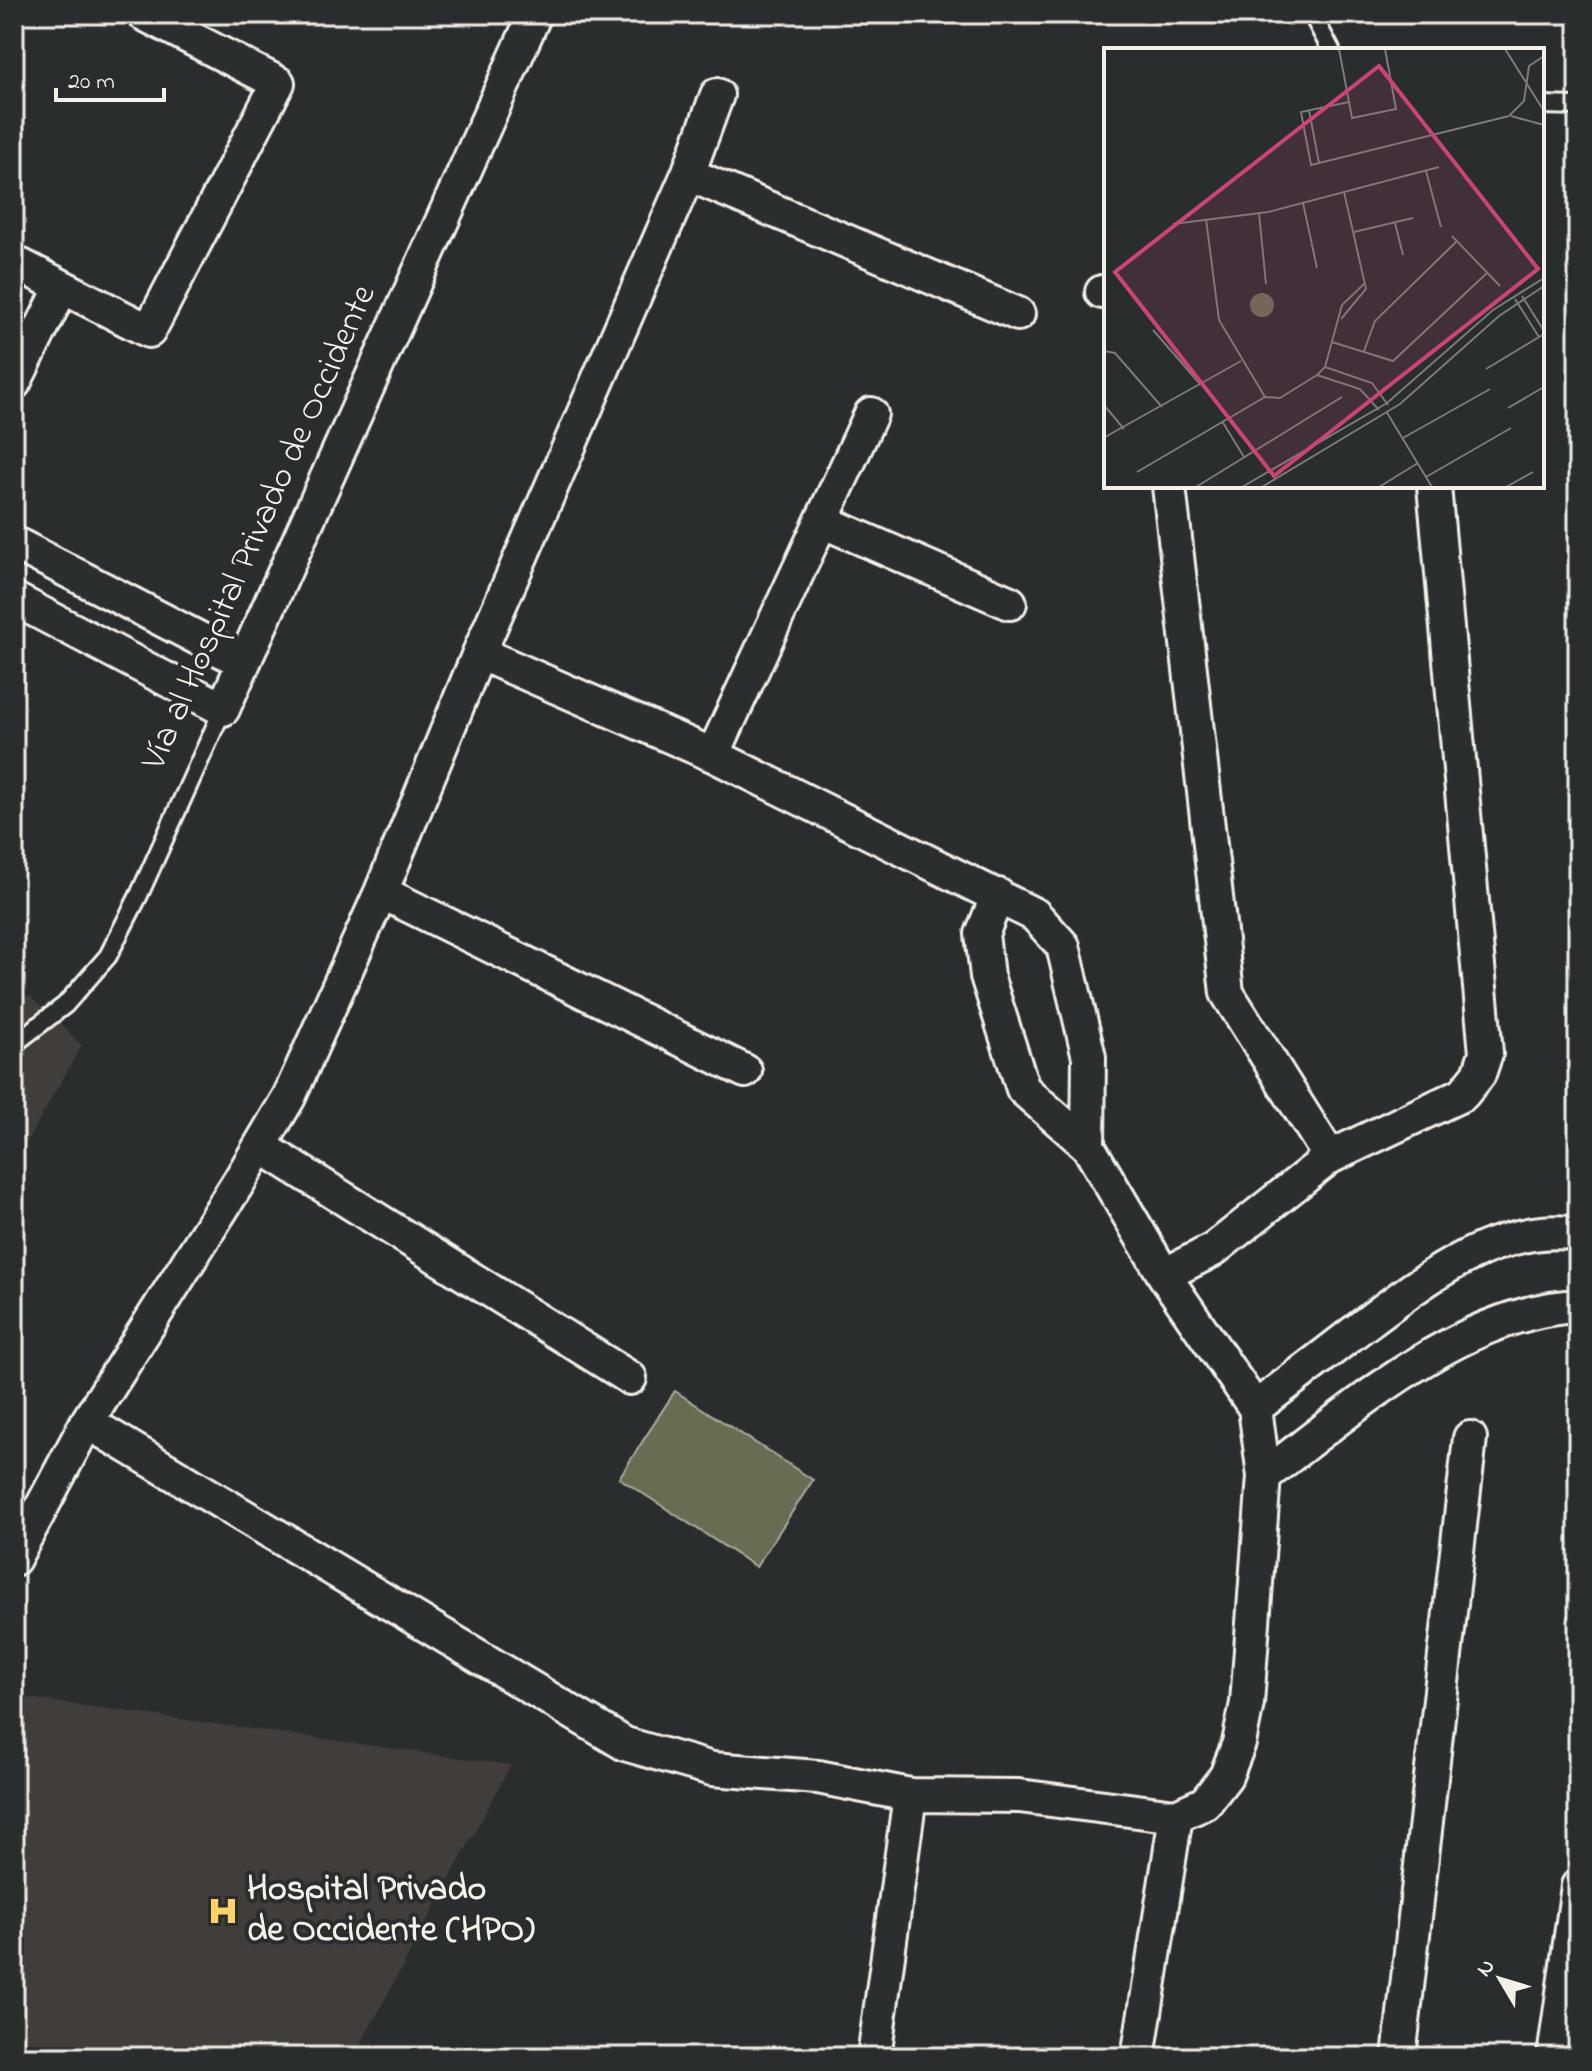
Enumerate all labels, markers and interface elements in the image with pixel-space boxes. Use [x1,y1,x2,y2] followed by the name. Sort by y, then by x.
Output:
[1104,48,1544,488] inset map
[56,52,164,102] scale bar
[68,65,115,100] text: 20 m
[128,276,392,780] street label: Vía al Hospital Privado de Occidente
[247,1864,535,1958] place label: Hospital Privado de Occidente (HPO)
[206,1894,240,1928] hospital icon: Hospital Privado de Occidente (HPO)
[1460,1939,1540,2019] north arrow
[1469,1953,1504,1984] text: N

